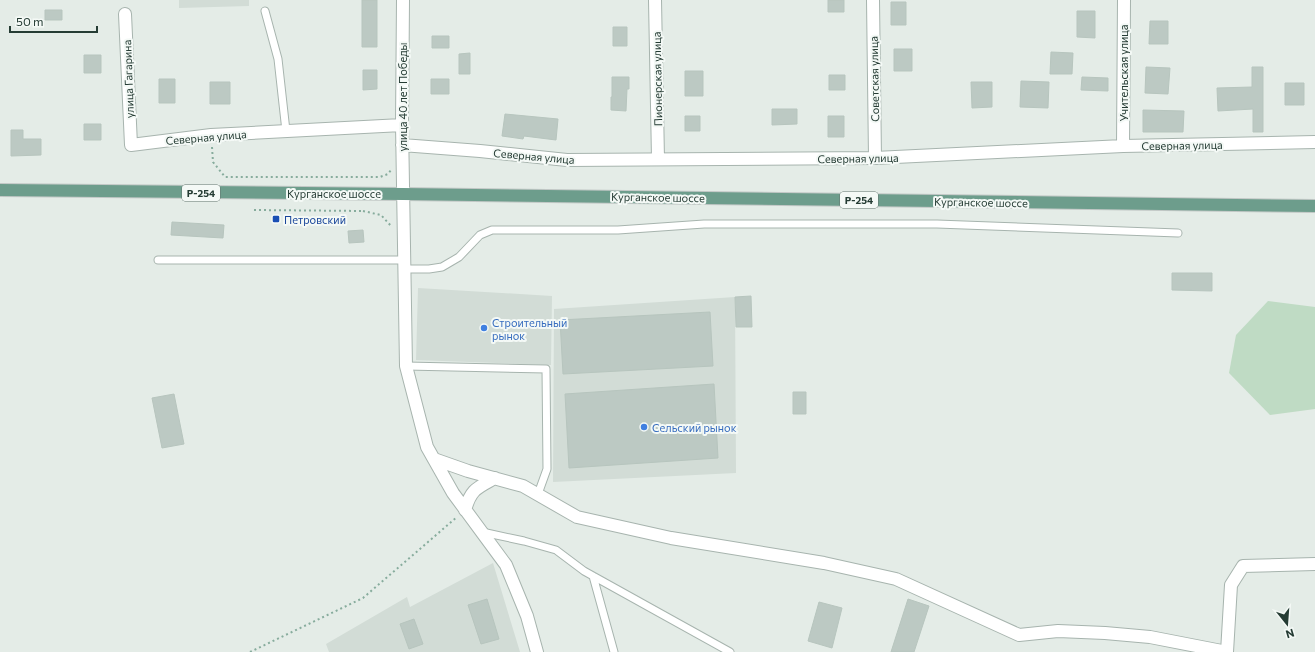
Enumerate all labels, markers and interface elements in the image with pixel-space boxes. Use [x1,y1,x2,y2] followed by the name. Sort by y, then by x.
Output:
[10,8,97,34] scale bar
[16,14,44,28] text: 50 m
[1117,25,1130,121] street label: Учительская улица
[650,32,664,126] street label: Пионерская улица
[867,36,881,122] street label: Советская улица
[120,40,136,118] street label: улица Гагарина
[396,42,409,152] street label: улица 40 лет Победы
[165,127,247,147] street label: Северная улица
[1141,138,1223,152] street label: Северная улица
[493,146,575,166] street label: Северная улица
[817,151,899,165] street label: Северная улица
[182,185,220,201] road number: Р-254
[287,187,381,200] street label: Курганское шоссе
[611,190,705,204] street label: Курганское шоссе
[840,192,878,208] road number: Р-254
[934,195,1028,209] street label: Курганское шоссе
[284,213,346,226] place label: Петровский
[271,214,281,224] marker: Петровский
[492,316,567,342] place label: Строительный рынок
[479,323,489,333] marker: Строительный рынок
[652,421,737,434] place label: Сельский рынок
[639,422,649,432] marker: Сельский рынок
[1267,604,1307,644] north arrow
[1284,627,1296,641] text: N

